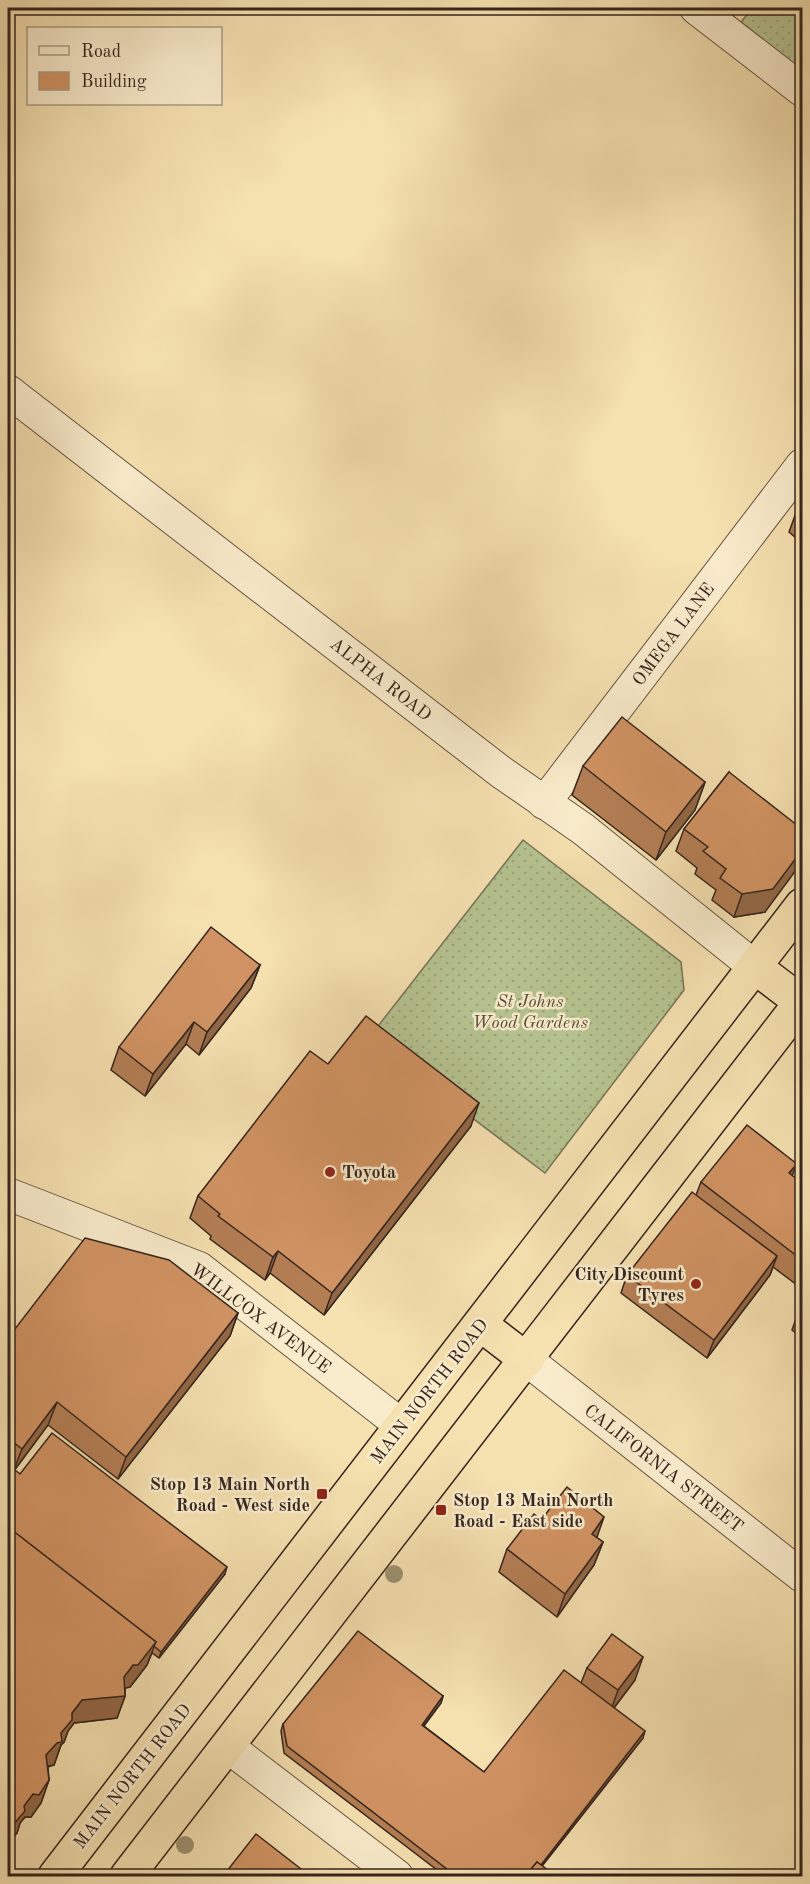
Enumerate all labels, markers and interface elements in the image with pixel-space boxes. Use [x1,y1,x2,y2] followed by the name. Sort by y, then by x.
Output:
[27,27,222,105] legend
[81,43,121,61] text: Road
[81,73,147,91] text: Building
[629,580,718,689] street label: OMEGA LANE
[326,635,434,725] street label: ALPHA ROAD
[472,993,588,1032] park label: St Johns Wood Gardens
[342,1164,396,1182] place label: Toyota
[323,1165,337,1179] marker: Toyota
[187,1260,334,1377] street label: WILLCOX AVENUE
[575,1266,684,1305] place label: City Discount Tyres
[689,1277,703,1291] marker: City Discount Tyres
[368,1316,492,1467] street label: MAIN NORTH ROAD
[581,1401,746,1536] street label: CALIFORNIA STREET
[150,1476,310,1515] place label: Stop 13 Main North Road - West side
[315,1487,329,1501] marker: Stop 13 Main North Road - West side
[453,1492,613,1531] place label: Stop 13 Main North Road - East side
[434,1503,448,1517] marker: Stop 13 Main North Road - East side
[71,1701,195,1852] street label: MAIN NORTH ROAD

